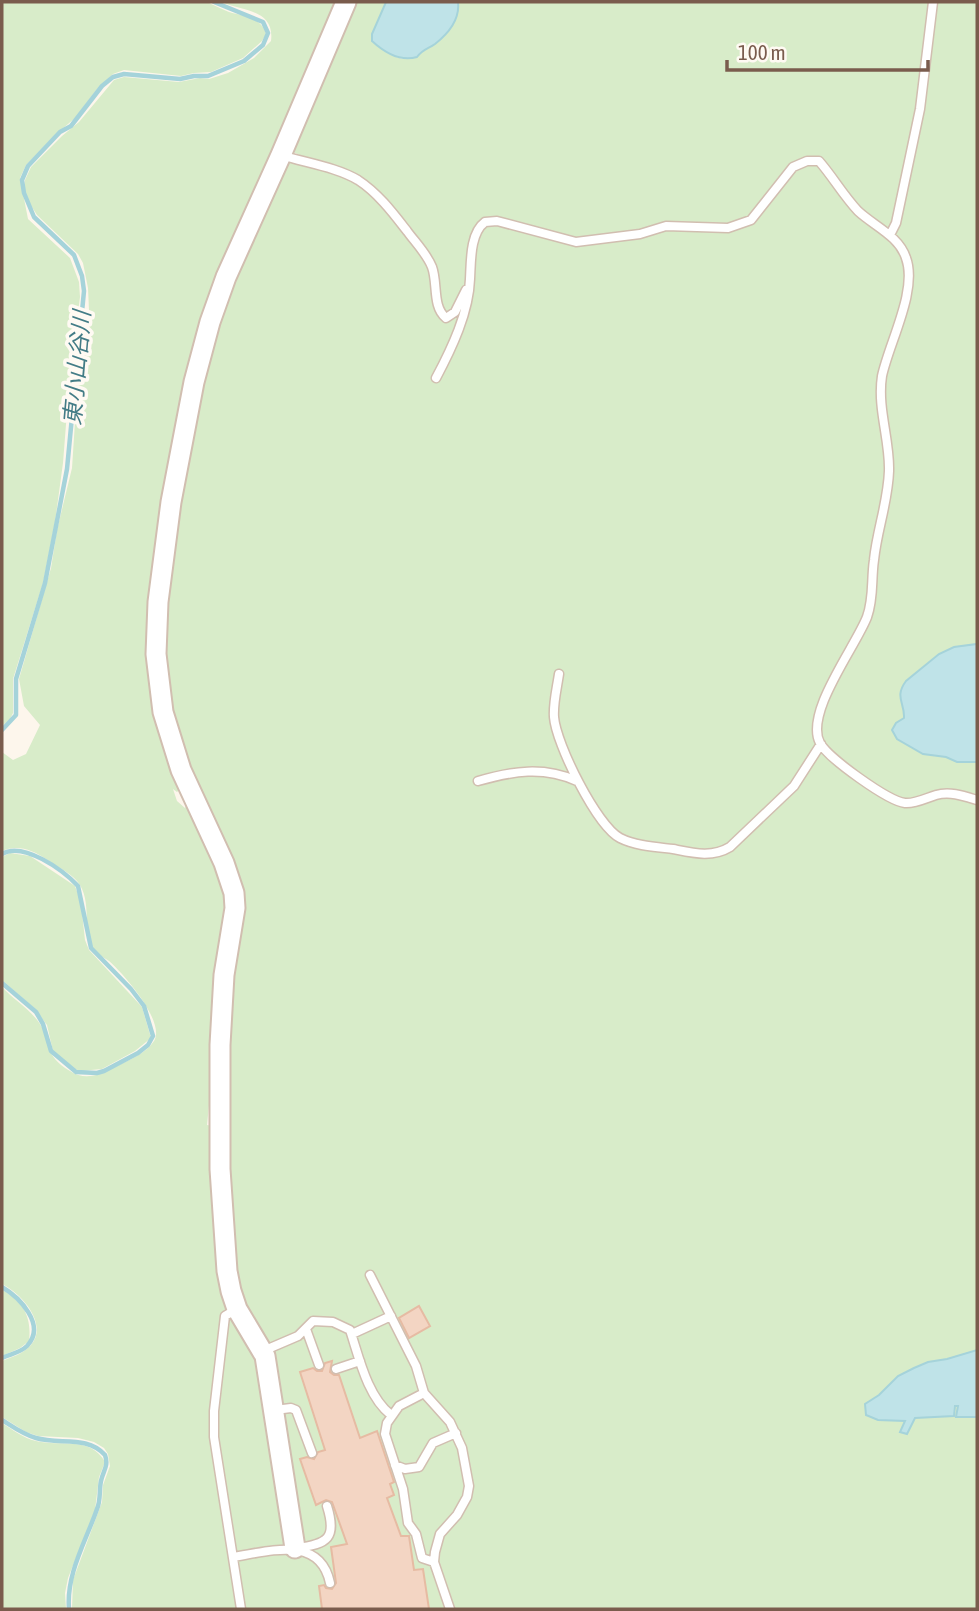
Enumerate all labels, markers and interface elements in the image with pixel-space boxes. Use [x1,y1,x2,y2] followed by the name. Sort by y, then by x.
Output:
[727,28,928,72] scale bar
[738,40,786,64] text: 100 m
[59,307,95,426] water label: 東小山谷川

